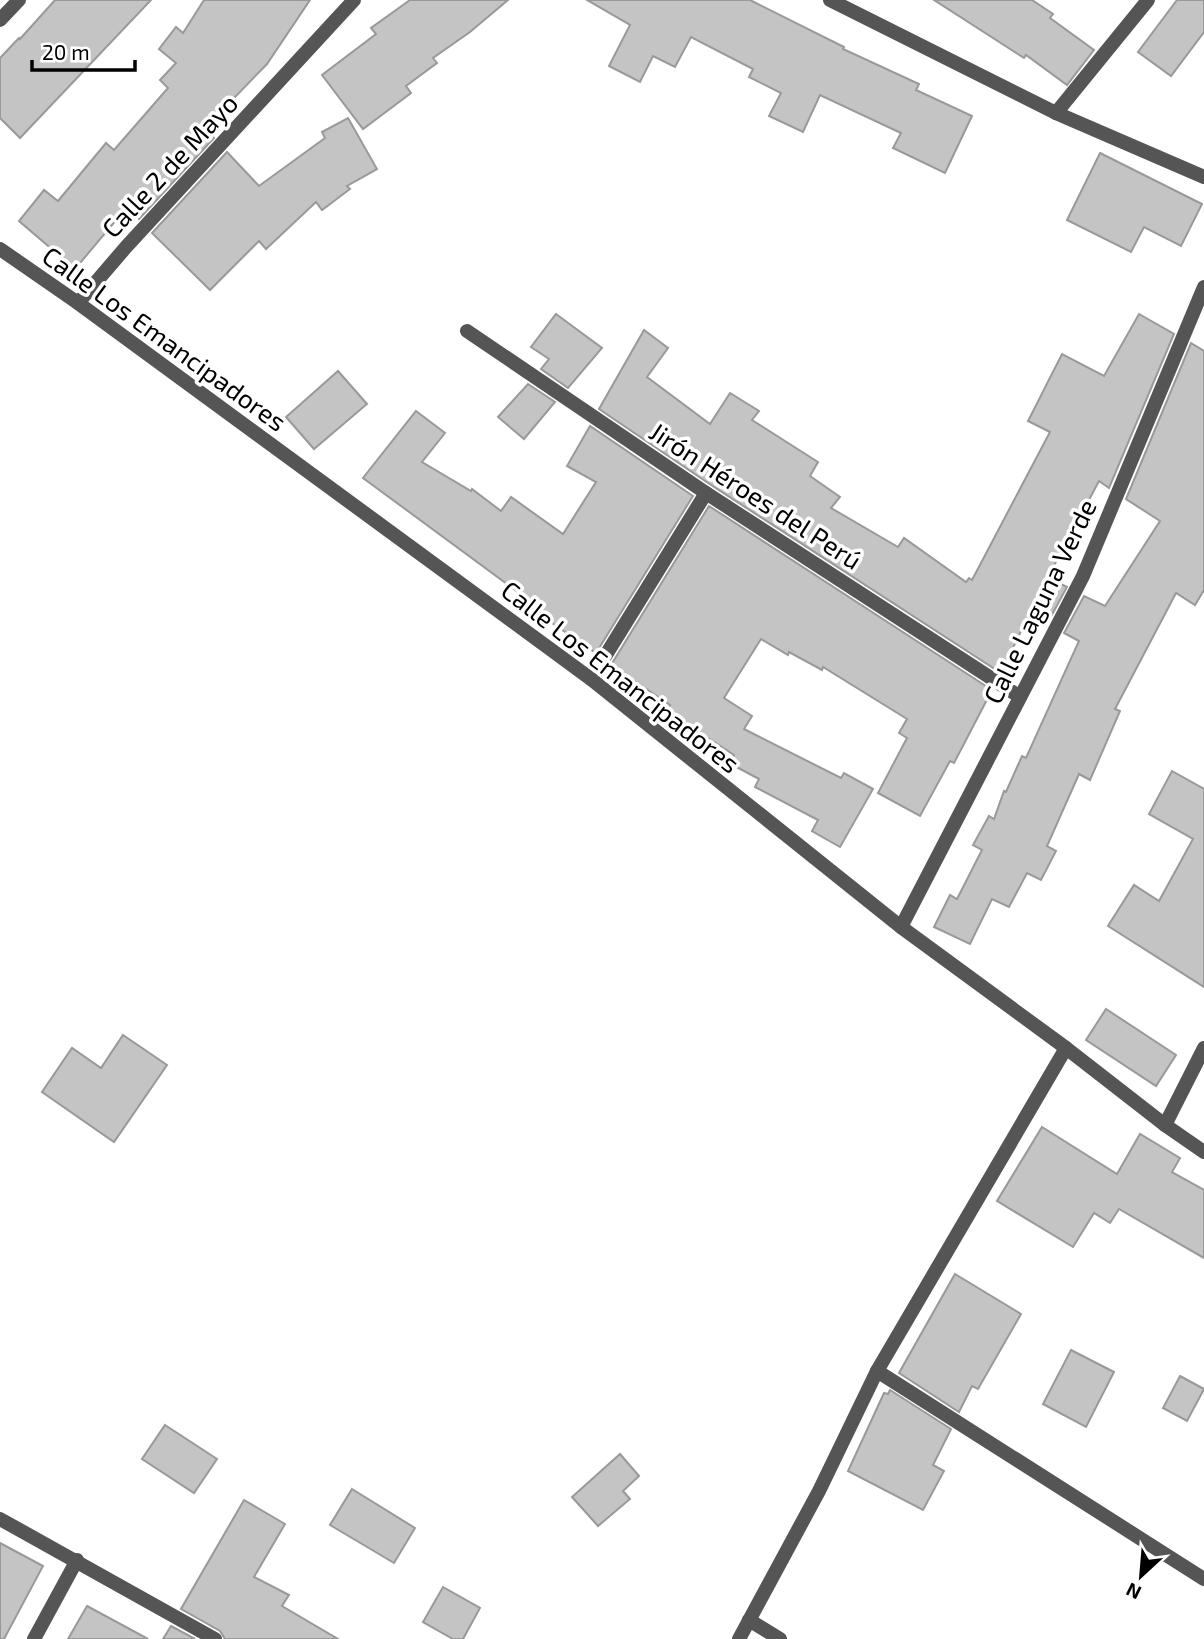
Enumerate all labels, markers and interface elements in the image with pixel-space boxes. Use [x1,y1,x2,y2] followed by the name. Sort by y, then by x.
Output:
[32,28,135,72] scale bar
[42,39,90,64] text: 20 m
[95,87,243,243] street label: Calle 2 de Mayo
[37,239,293,437] street label: Calle Los Emancipadores
[644,415,868,575] street label: Jirón Héroes del Perú
[976,494,1102,708] street label: Calle Laguna Verde
[496,573,746,779] street label: Calle Los Emancipadores
[1106,1541,1176,1611] north arrow
[1122,1578,1145,1605] text: N

